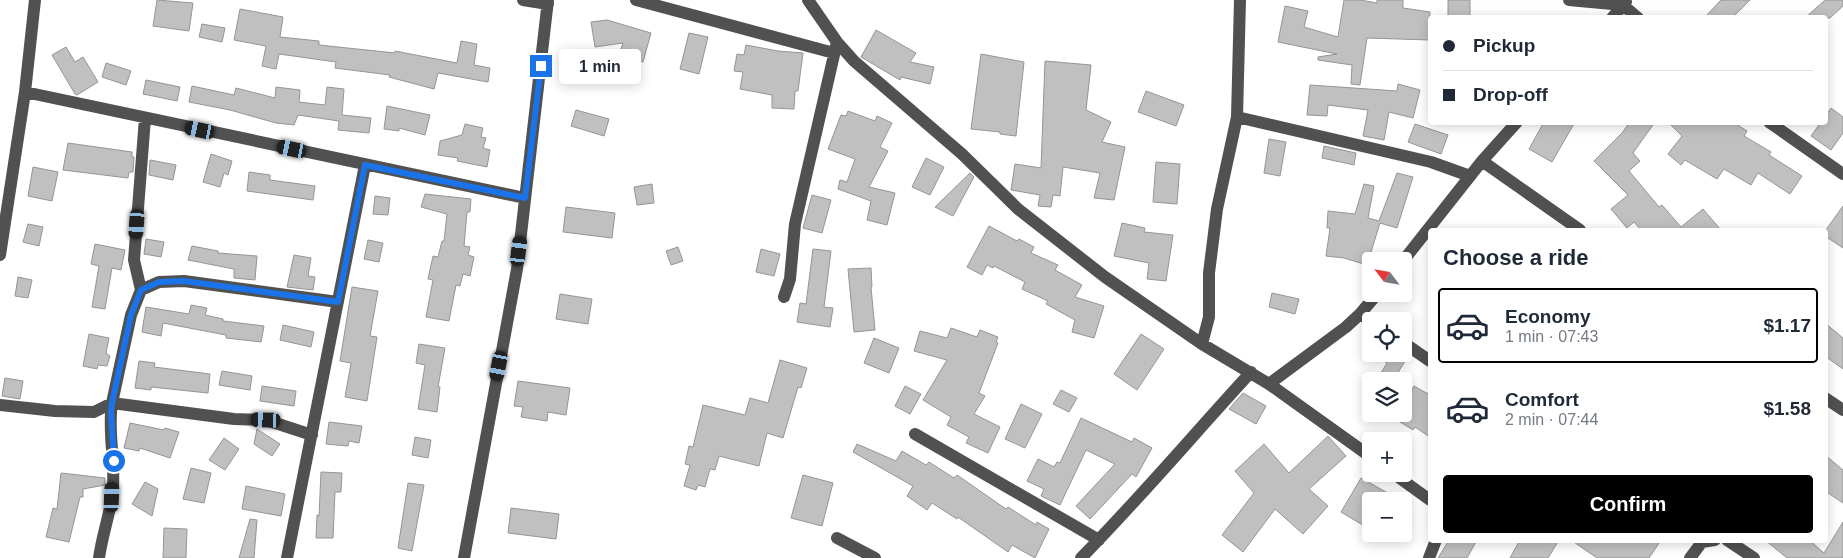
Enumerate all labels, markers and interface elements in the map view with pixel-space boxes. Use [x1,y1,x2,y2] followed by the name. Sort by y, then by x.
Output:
[1473,35,1535,56] text: Pickup
[558,48,641,84] callout: 1 min
[530,55,552,77] route end
[579,58,621,75] text: 1 min
[1473,84,1548,105] text: Drop-off
[183,120,216,140] car
[275,139,308,159] car
[128,209,145,239] car
[509,235,528,267] car
[1443,245,1588,270] text: Choose a ride
[1362,252,1412,302] north arrow
[1362,252,1412,542] map controls
[1445,303,1490,348] icon: car
[1505,306,1591,327] text: Economy
[1362,312,1412,362] button: locate
[1763,315,1811,336] text: $1.17
[1505,328,1598,345] text: 1 min · 07:43
[488,350,509,382] car
[1362,372,1412,422] button: layers
[1445,386,1490,431] icon: car
[1505,389,1579,410] text: Comfort
[1763,398,1811,419] text: $1.58
[1505,411,1598,428] text: 2 min · 07:44
[250,412,281,428] car
[1362,432,1412,482] button: +
[103,450,125,472] route start
[1443,475,1813,533] button: Confirm
[103,482,120,512] car
[1362,492,1412,542] button: −

